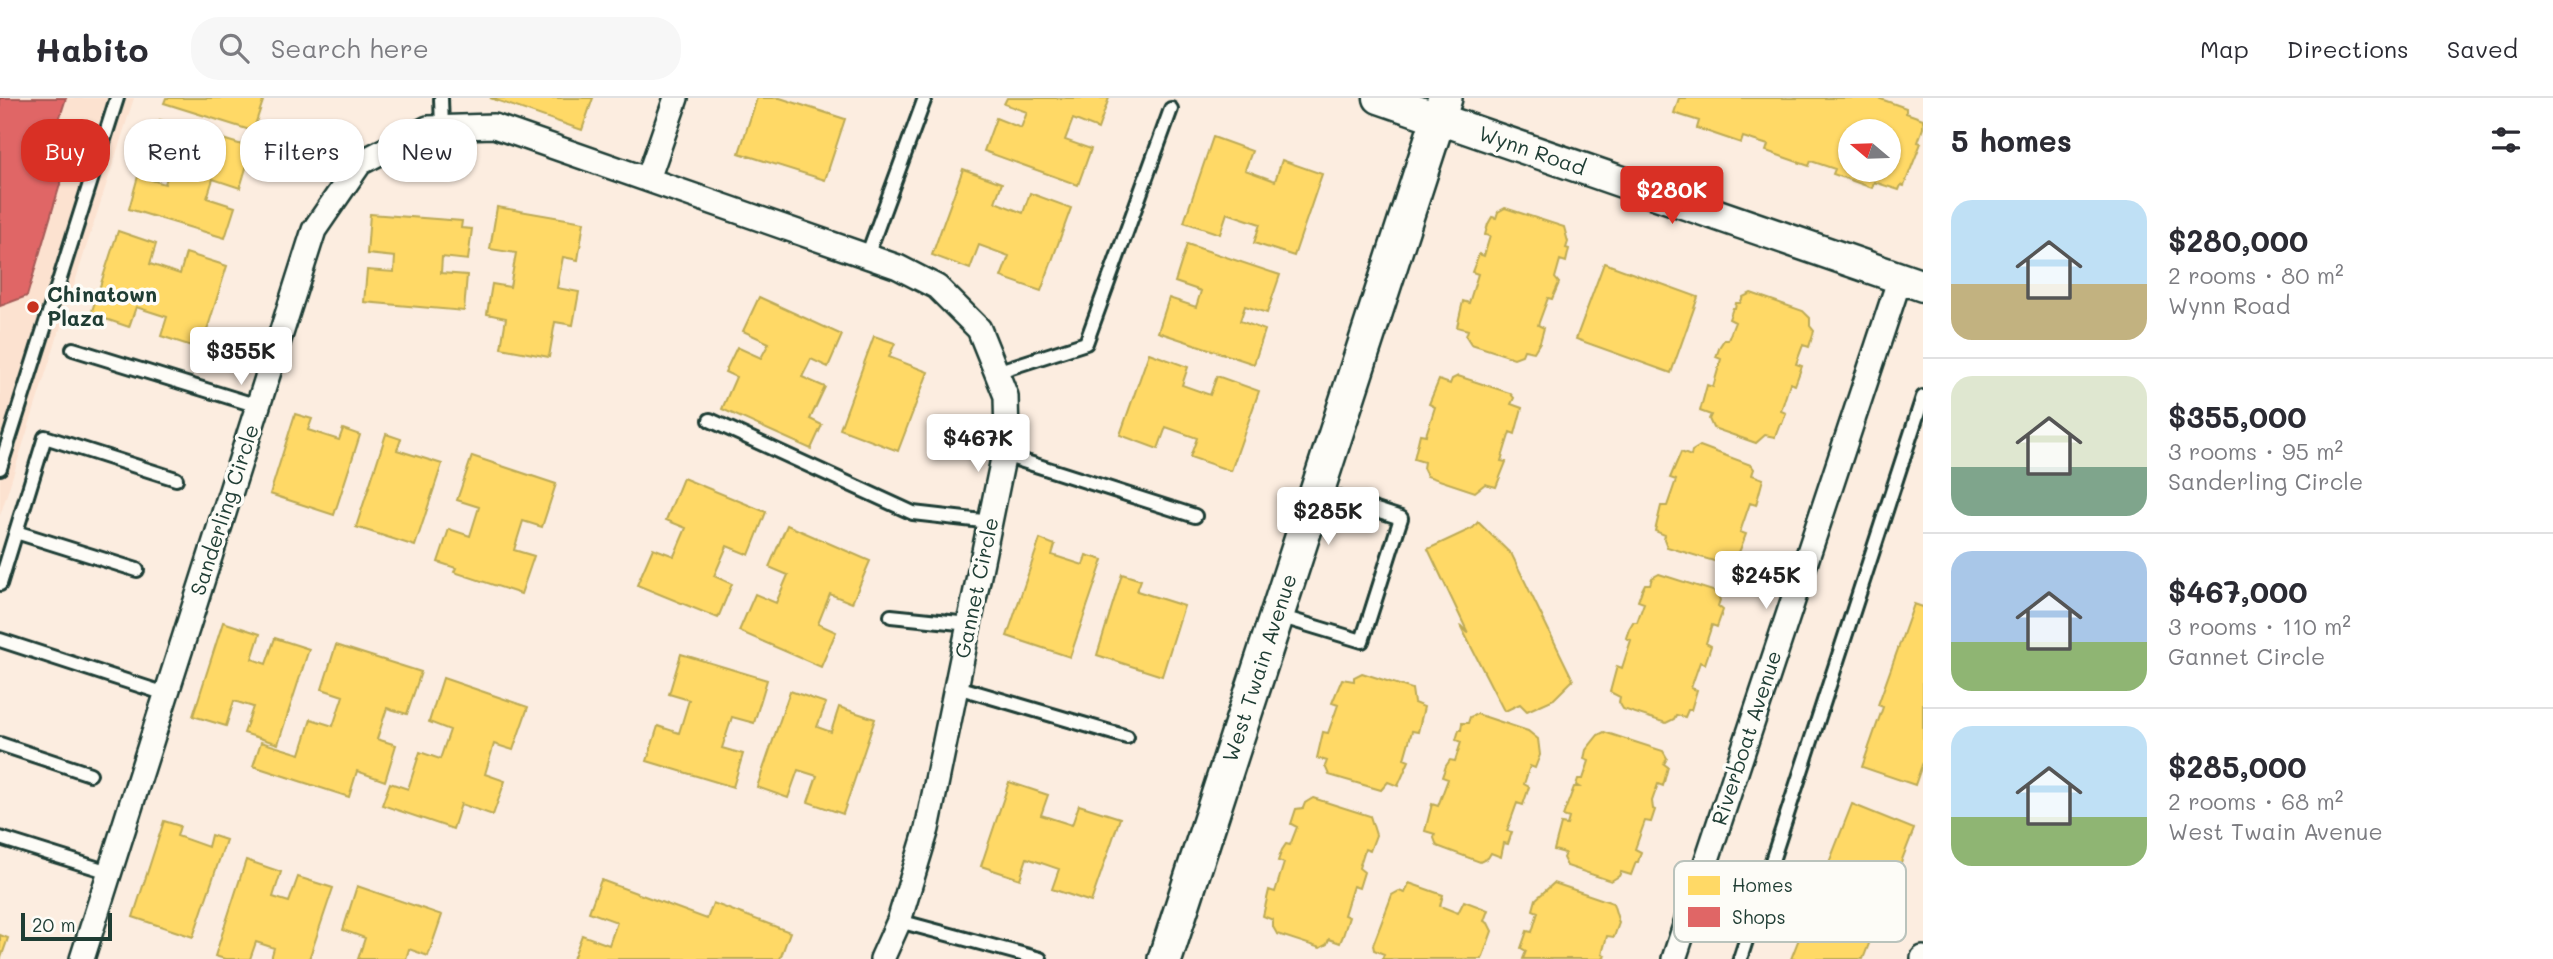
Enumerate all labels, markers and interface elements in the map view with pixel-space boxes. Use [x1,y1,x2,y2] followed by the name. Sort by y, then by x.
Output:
[191,17,681,80] search box
[35,27,149,70] text: Habito
[215,29,253,67] icon: search
[271,31,429,65] text: Search here
[2200,33,2249,64] text: Map
[2287,33,2409,64] text: Directions
[2447,33,2518,64] text: Saved
[21,119,110,182] chip: Buy
[124,119,226,182] chip: Rent
[240,119,364,182] chip: Filters
[378,119,477,182] chip: New
[1475,119,1590,181] street label: Wynn Road
[1838,119,1900,182] north arrow
[1838,119,1901,182] map controls
[1951,120,2072,160] text: 5 homes
[2487,121,2525,159] icon: filters
[1623,166,1721,226] pin: $280K
[1636,174,1708,204] text: $280K
[2168,220,2308,260] text: $280,000
[2007,228,2091,312] icon: home
[2168,260,2344,290] text: 2 rooms · 80 m²
[47,280,157,331] place label: Chinatown Plaza
[2168,290,2290,320] text: Wynn Road
[25,299,41,315] marker: Chinatown Plaza
[192,328,290,387] pin: $355K
[206,335,276,365] text: $355K
[2168,396,2307,436] text: $355,000
[2007,404,2091,488] icon: home
[929,414,1027,474] pin: $467K
[183,421,264,598] street label: Sanderling Circle
[943,422,1013,452] text: $467K
[2168,436,2343,466] text: 3 rooms · 95 m²
[2168,466,2363,496] text: Sanderling Circle
[1279,488,1377,547] pin: $285K
[1293,495,1363,525] text: $285K
[947,515,1004,661] street label: Gannet Circle
[1717,552,1815,611] pin: $245K
[1731,559,1801,589] text: $245K
[1215,570,1302,765] street label: West Twain Avenue
[2168,571,2308,611] text: $467,000
[2007,579,2091,663] icon: home
[2168,611,2351,641] text: 3 rooms · 110 m²
[2168,641,2325,671] text: Gannet Circle
[1705,647,1787,828] street label: Riverboat Avenue
[2168,746,2307,786] text: $285,000
[2007,754,2091,838] icon: home
[2168,786,2343,816] text: 2 rooms · 68 m²
[2168,816,2383,846] text: West Twain Avenue
[1674,861,1906,942] legend
[1732,872,1793,897] text: Homes
[1732,904,1786,929] text: Shops
[21,910,112,942] scale bar
[32,912,76,937] text: 20 m

